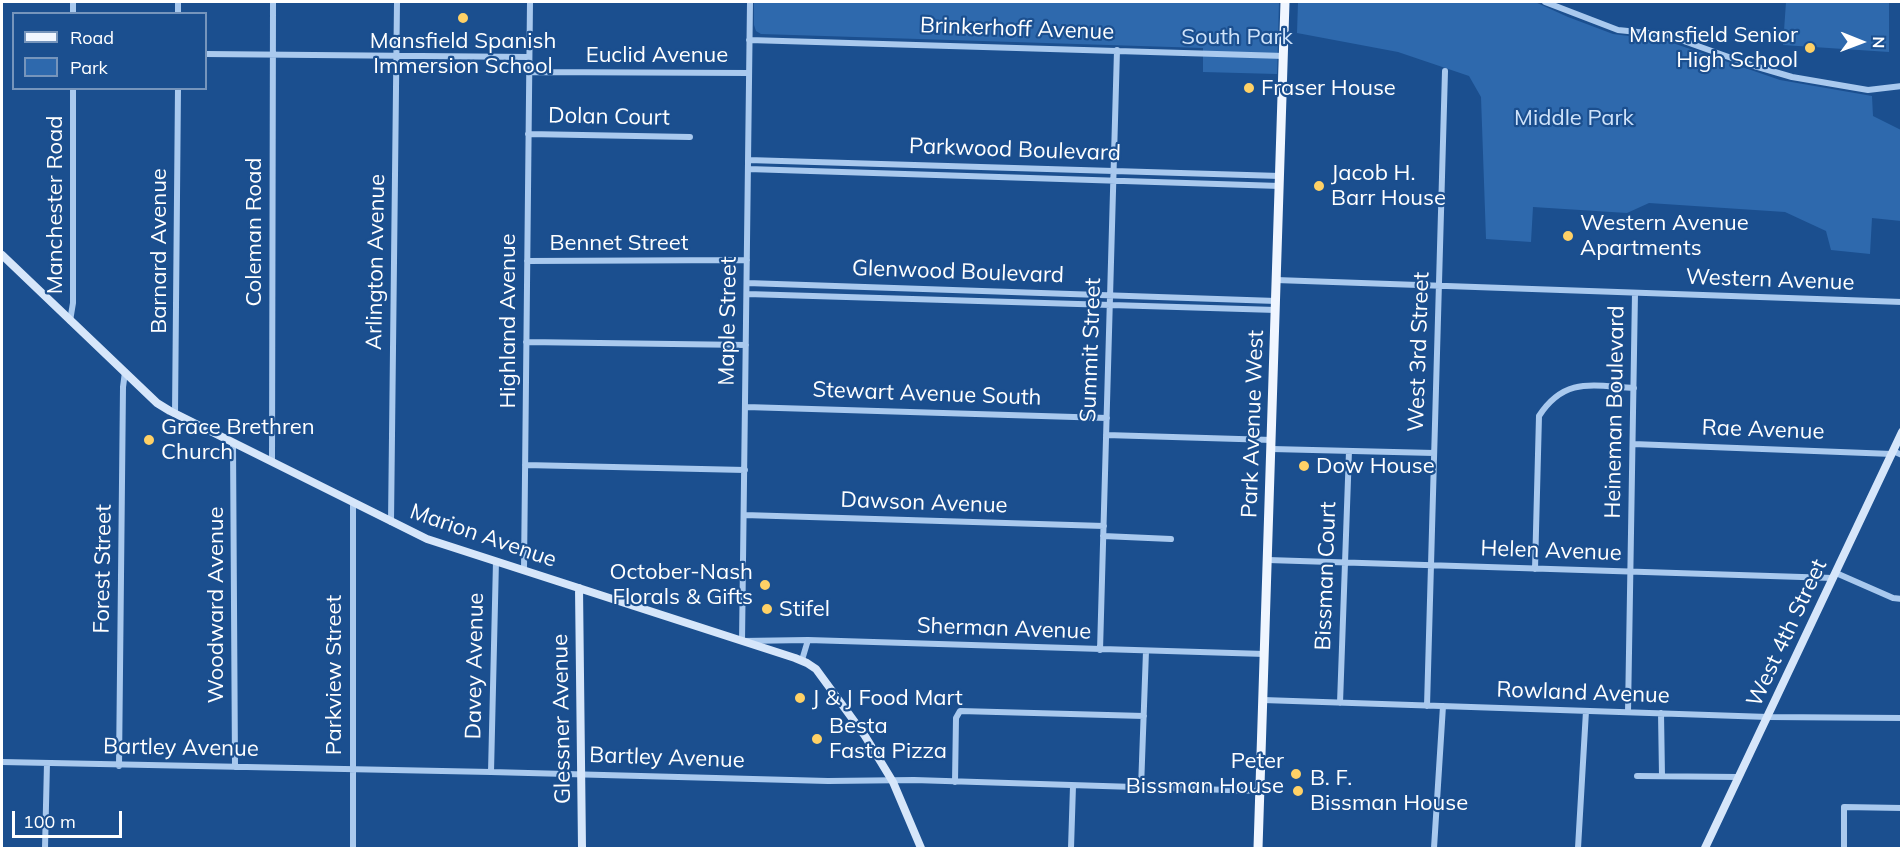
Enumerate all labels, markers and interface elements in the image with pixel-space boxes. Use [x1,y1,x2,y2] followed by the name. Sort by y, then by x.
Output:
[456,11,470,25] marker: Mansfield Spanish Immersion School
[12,12,207,90] legend
[919,12,1115,46] street label: Brinkerhoff Avenue
[1831,12,1891,72] north arrow
[1629,22,1798,74] place label: Mansfield Senior High School
[1181,24,1293,50] park label: South Park
[70,26,114,49] text: Road
[370,28,556,80] place label: Mansfield Spanish Immersion School
[1869,36,1889,49] text: N
[1803,41,1817,55] marker: Mansfield Senior High School
[586,42,728,68] street label: Euclid Avenue
[70,56,108,79] text: Park
[1261,75,1396,101] place label: Fraser House
[1242,81,1256,95] marker: Fraser House
[548,103,670,131] street label: Dolan Court
[1514,105,1634,131] park label: Middle Park
[42,116,68,294] street label: Manchester Road
[909,133,1121,167] street label: Parkwood Boulevard
[241,157,267,307] street label: Coleman Road
[1331,160,1446,212] place label: Jacob H. Barr House
[146,168,172,334] street label: Barnard Avenue
[361,174,391,350] street label: Arlington Avenue
[1312,179,1326,193] marker: Jacob H. Barr House
[1580,210,1749,262] place label: Western Avenue Apartments
[1561,229,1575,243] marker: Western Avenue Apartments
[550,230,688,256] street label: Bennet Street
[495,233,521,409] street label: Highland Avenue
[852,255,1064,289] street label: Glenwood Boulevard
[714,256,742,386] street label: Maple Street
[1685,264,1855,296] street label: Western Avenue
[1403,271,1435,433] street label: West 3rd Street
[1075,277,1107,423] street label: Summit Street
[1600,305,1630,519] street label: Heineman Boulevard
[1237,330,1269,518] street label: Park Avenue West
[812,377,1042,411] street label: Stewart Avenue South
[161,414,315,466] place label: Grace Brethren Church
[1701,415,1825,445] street label: Rae Avenue
[142,433,156,447] marker: Grace Brethren Church
[1316,453,1435,479] place label: Dow House
[1297,459,1311,473] marker: Dow House
[840,487,1008,519] street label: Dawson Avenue
[406,499,560,573] street label: Marion Avenue
[1310,501,1342,651] street label: Bissman Court
[89,504,117,634] street label: Forest Street
[203,506,229,704] street label: Woodward Avenue
[1480,535,1622,567] street label: Helen Avenue
[1741,555,1833,711] street label: West 4th Street
[609,559,753,610] place label: October-Nash Florals & Gifts
[758,578,772,592] marker: October-Nash Florals & Gifts
[461,592,489,740] street label: Davey Avenue
[321,595,347,755] street label: Parkview Street
[779,596,830,622] place label: Stifel
[760,602,774,616] marker: Stifel
[916,613,1092,645] street label: Sherman Avenue
[547,634,577,804] street label: Glessner Avenue
[1496,677,1670,709] street label: Rowland Avenue
[812,685,963,711] place label: J & J Food Mart
[793,691,807,705] marker: J & J Food Mart
[829,713,947,764] place label: Besta Fasta Pizza
[810,732,824,746] marker: Besta Fasta Pizza
[103,733,259,763] street label: Bartley Avenue
[589,742,745,774] street label: Bartley Avenue
[1126,748,1284,800] place label: Peter Bissman House
[1310,765,1468,816] place label: B. F. Bissman House
[1289,767,1303,781] marker: Peter Bissman House
[1291,784,1305,798] marker: B. F. Bissman House
[15,799,124,837] scale bar
[23,810,76,833] text: 100 m

